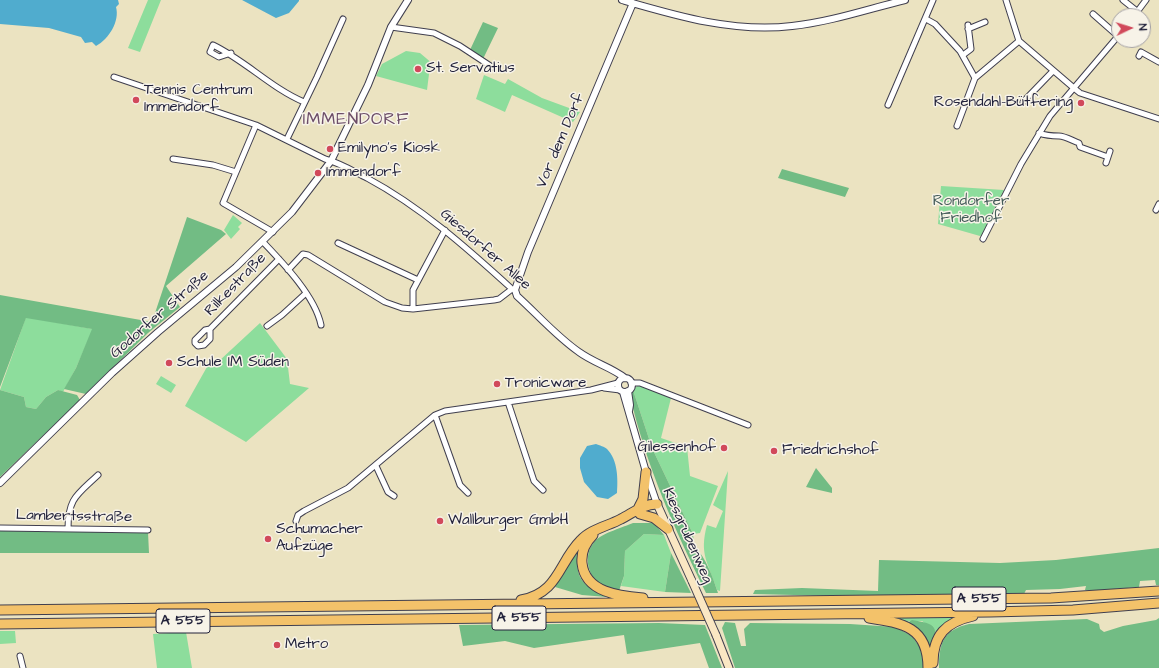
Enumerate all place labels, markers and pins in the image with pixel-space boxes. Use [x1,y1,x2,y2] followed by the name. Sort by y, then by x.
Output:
[426,60,515,78] place label: St. Servatius
[413,64,423,74] marker: St. Servatius
[144,82,252,117] place label: Tennis Centrum Immendorf
[934,94,1073,112] place label: Rosendahl-Bütfering
[131,95,141,105] marker: Tennis Centrum Immendorf
[1076,98,1086,108] marker: Rosendahl-Bütfering
[338,140,440,158] place label: Emilyno’s Kiosk
[325,144,335,154] marker: Emilyno’s Kiosk
[326,164,401,182] place label: Immendorf
[313,168,323,178] marker: Immendorf
[177,354,289,372] place label: Schule IM Süden
[164,358,174,368] marker: Schule IM Süden
[505,375,586,393] place label: Tronicware
[492,379,502,389] marker: Tronicware
[637,439,716,457] place label: Gilessenhof
[782,442,879,460] place label: Friedrichshof
[719,443,729,453] marker: Gilessenhof
[769,446,779,456] marker: Friedrichshof
[448,512,568,530] place label: Wallburger GmbH
[435,516,445,526] marker: Wallburger GmbH
[276,521,363,556] place label: Schumacher Aufzüge
[263,534,273,544] marker: Schumacher Aufzüge
[285,636,328,654] place label: Metro
[272,640,282,650] marker: Metro

